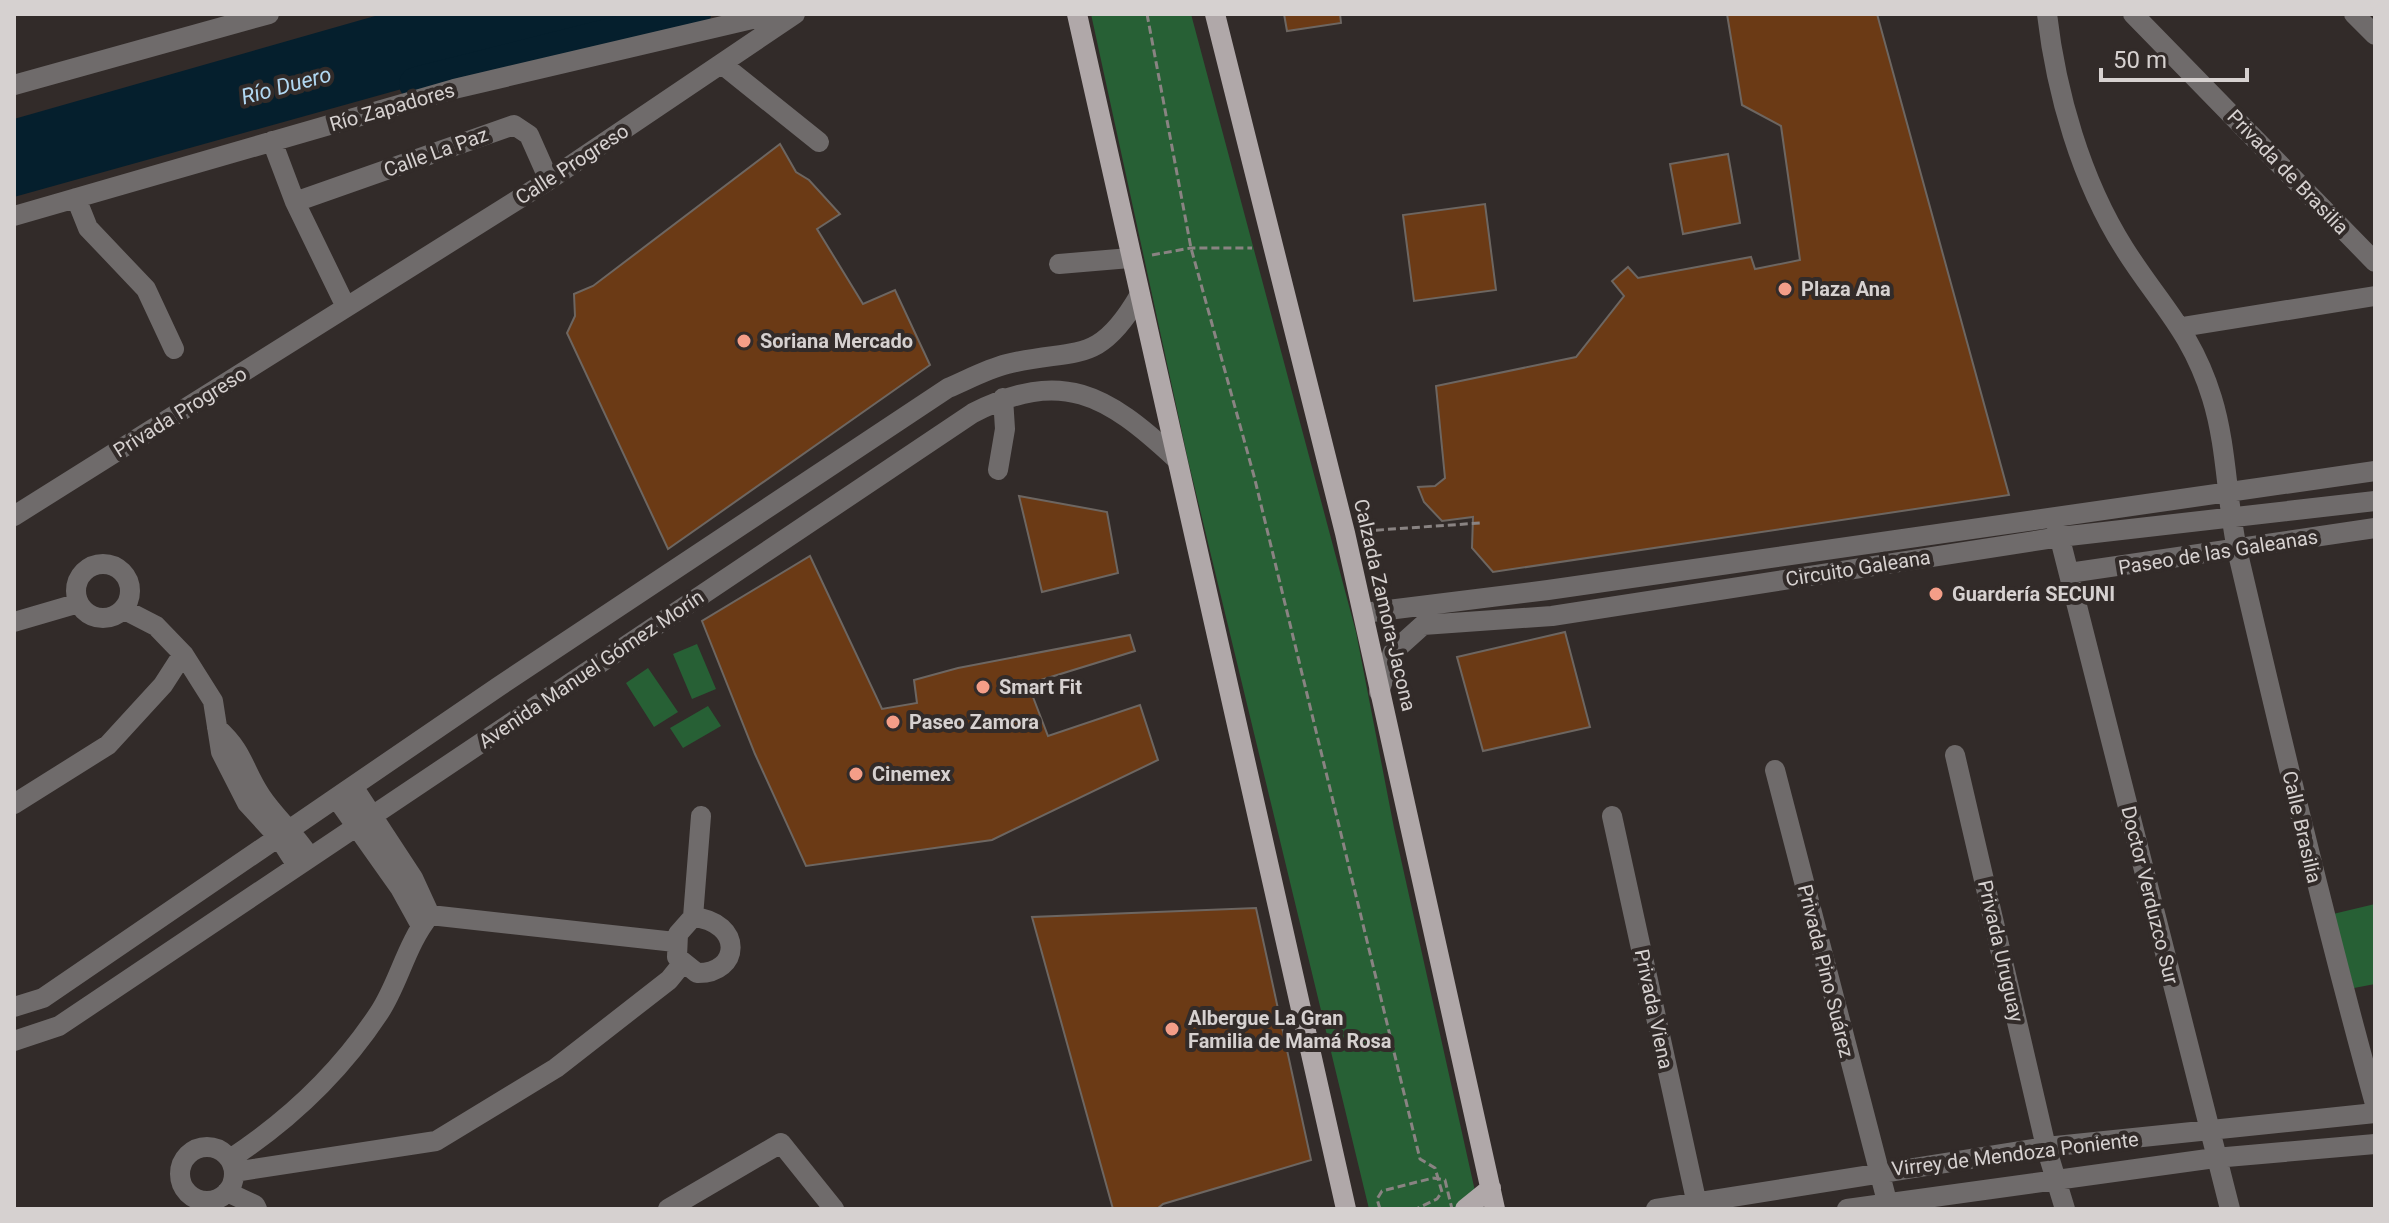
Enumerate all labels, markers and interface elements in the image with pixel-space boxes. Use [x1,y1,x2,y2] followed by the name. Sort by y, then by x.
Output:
[2101,32,2247,82] scale bar
[2113,46,2167,74] text: 50 m
[238,61,334,109] water label: Río Duero
[327,78,457,136] street label: Río Zapadores
[2222,105,2354,239] street label: Privada de Brasilia
[511,119,633,209] street label: Calle Progreso
[381,122,491,182] street label: Calle La Paz
[1801,277,1891,301] place label: Plaza Ana
[1776,280,1794,298] marker: Plaza Ana
[760,329,913,353] place label: Soriana Mercado
[735,332,753,350] marker: Soriana Mercado
[109,361,251,463] street label: Privada Progreso
[1349,497,1421,713] street label: Calzada Zamora-Jacona
[2117,524,2319,580] street label: Paseo de las Galeanas
[1784,545,1932,591] street label: Circuito Galeana
[1952,582,2115,606] place label: Guardería SECUNI
[474,585,708,753] street label: Avenida Manuel Gómez Morín
[1927,585,1945,603] marker: Guardería SECUNI
[999,675,1082,699] place label: Smart Fit
[974,678,992,696] marker: Smart Fit
[909,710,1039,734] place label: Paseo Zamora
[884,713,902,731] marker: Paseo Zamora
[872,762,952,786] place label: Cinemex
[847,765,865,783] marker: Cinemex
[2277,768,2327,886] street label: Calle Brasilia
[2116,804,2184,987] street label: Doctor Verduzco Sur
[1973,878,2029,1025] street label: Privada Uruguay
[1793,882,1859,1060] street label: Privada Pino Suárez
[1630,947,1678,1071] street label: Privada Viena
[1188,1006,1392,1053] place label: Albergue La Gran Familia de Mamá Rosa
[1163,1020,1181,1038] marker: Albergue La Gran Familia de Mamá Rosa
[1890,1127,2140,1181] street label: Virrey de Mendoza Poniente

